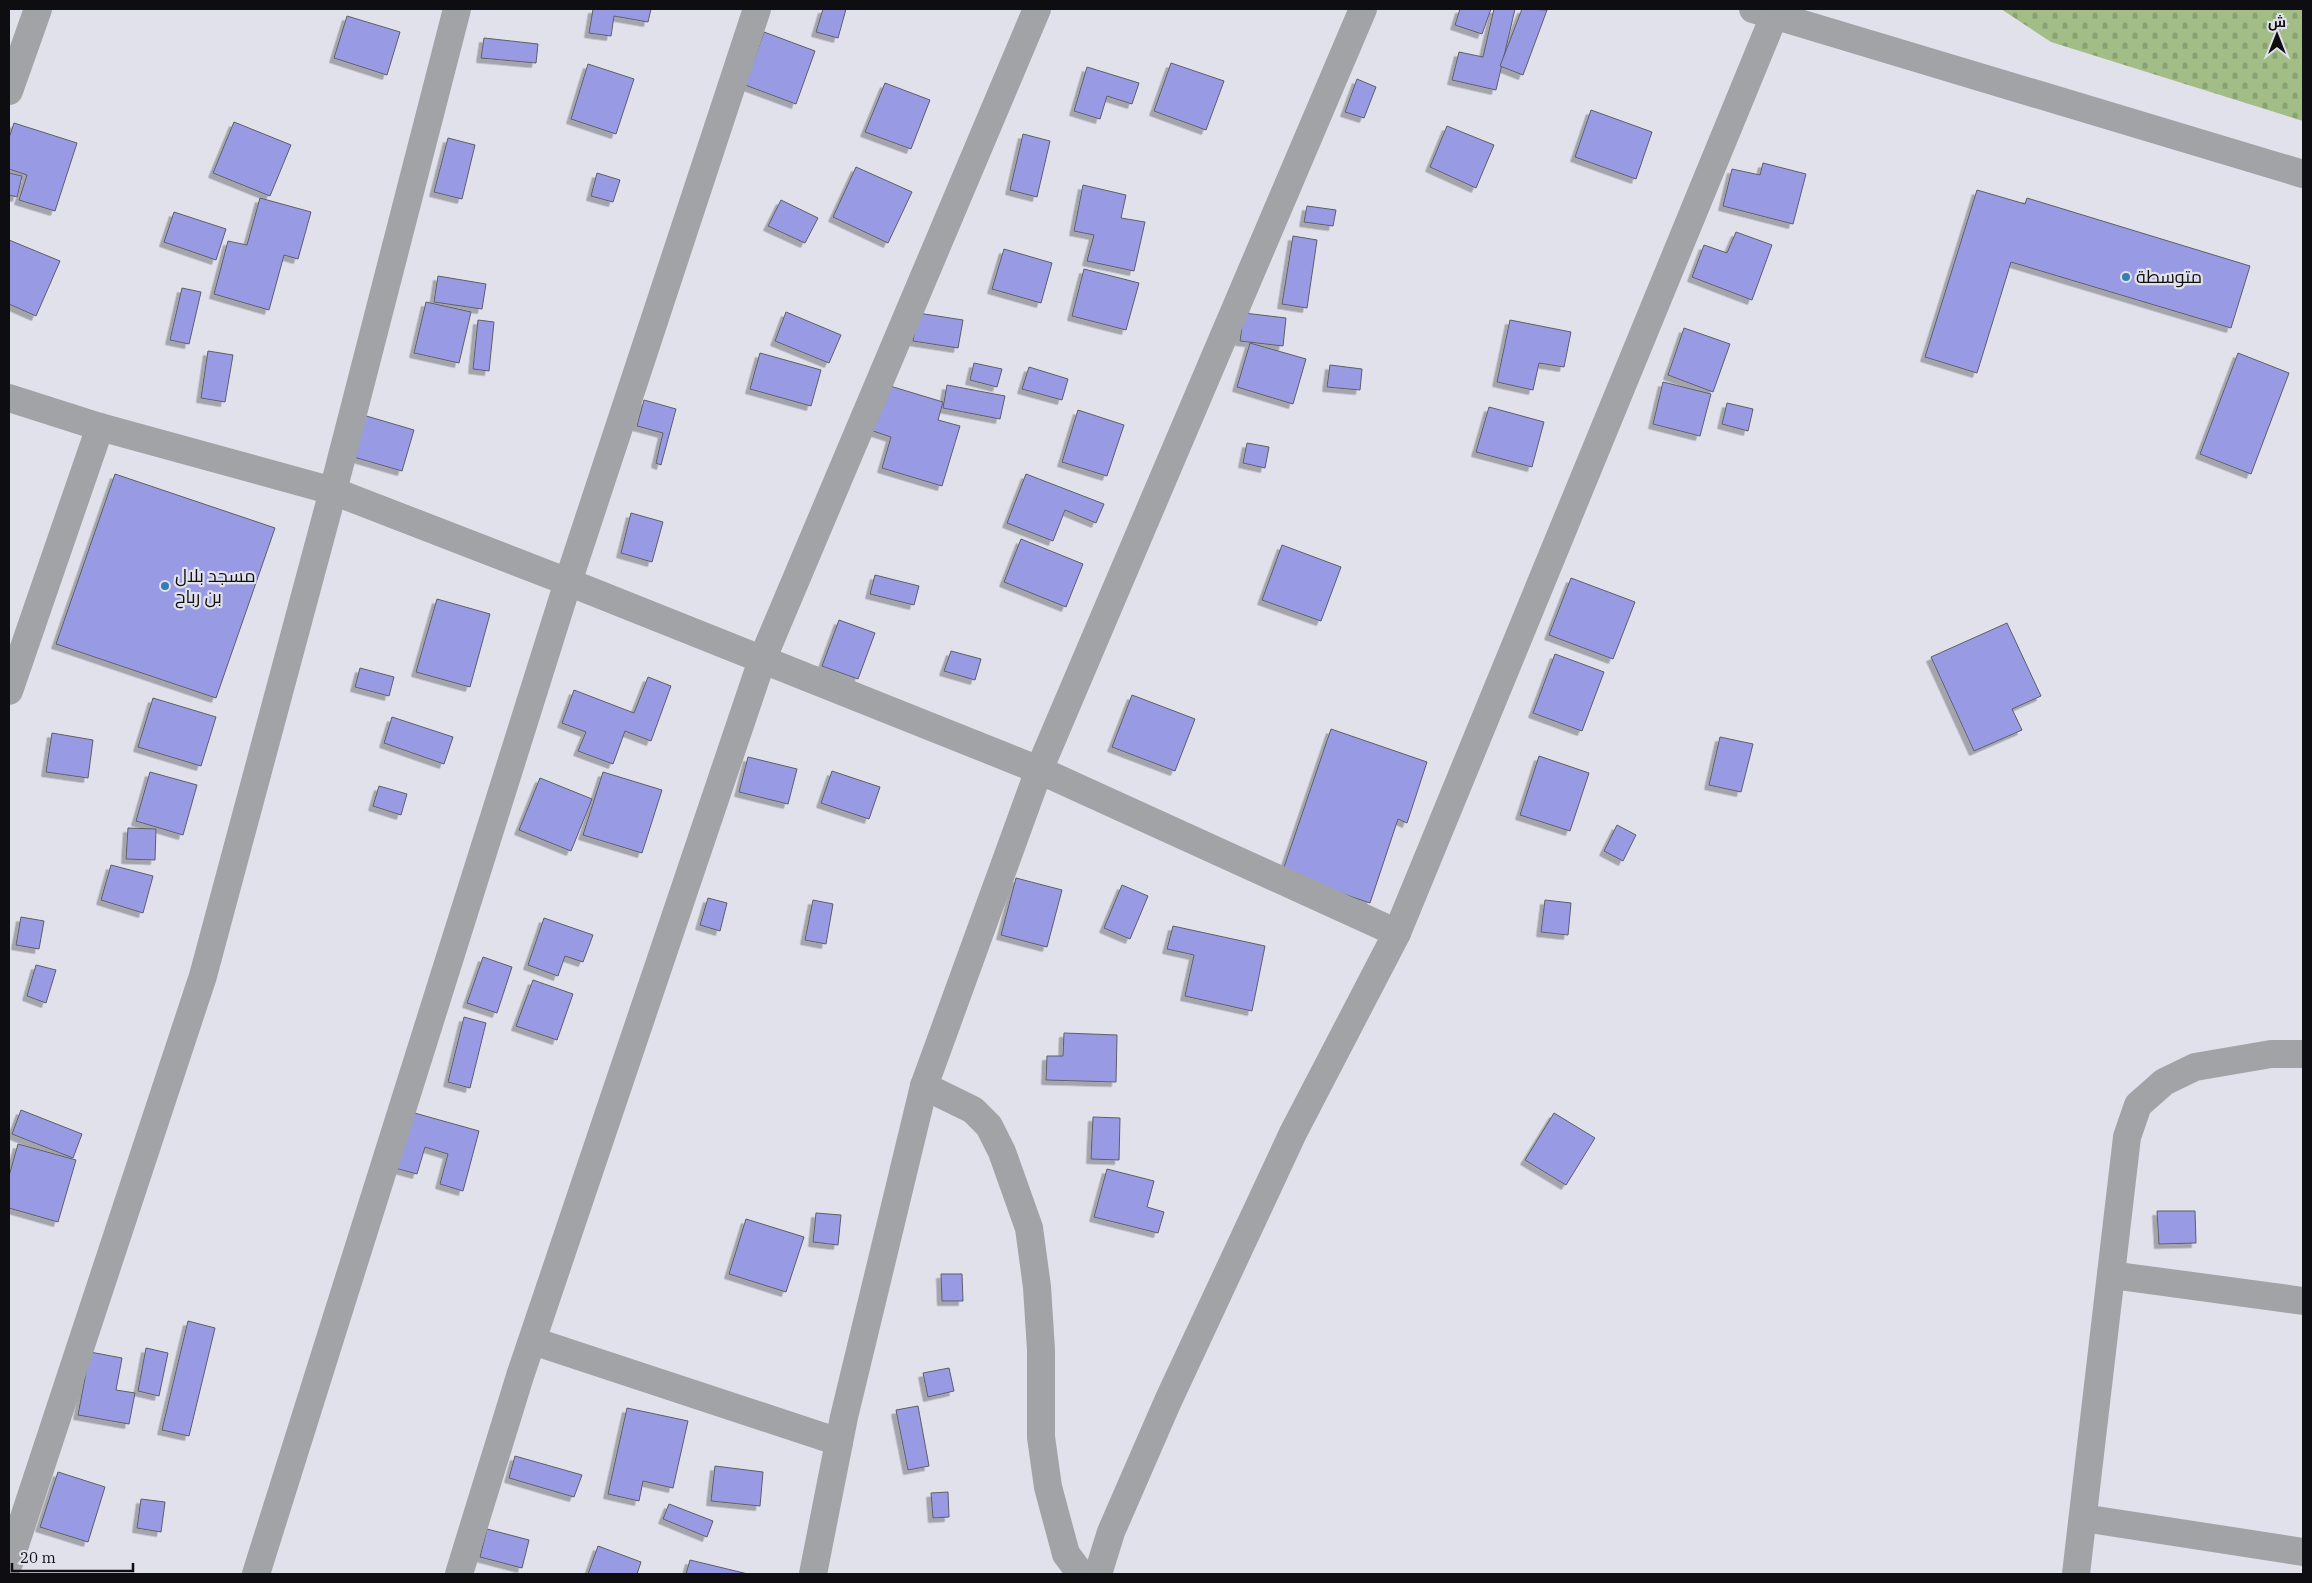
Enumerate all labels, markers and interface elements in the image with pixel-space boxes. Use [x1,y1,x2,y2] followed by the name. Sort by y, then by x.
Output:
[2252,10,2302,60] north arrow
[2268,13,2286,31] text: ش
[2136,265,2202,288] place label: متوسطة
[2120,271,2132,283] marker: متوسطة
[175,564,256,609] place label: مسجد بلال بن رباح
[159,580,171,592] marker: مسجد بلال بن رباح
[12,1540,134,1572] scale bar
[20,1548,56,1567] text: 20 m

